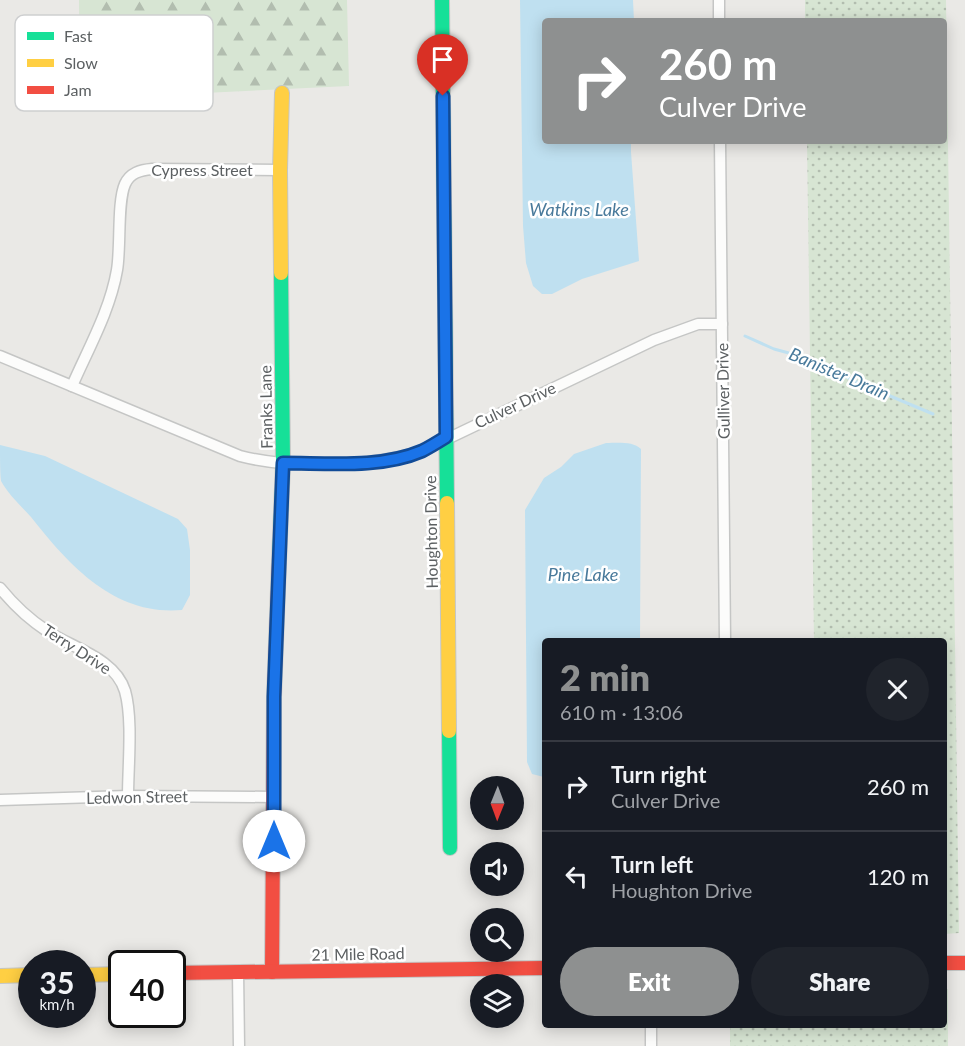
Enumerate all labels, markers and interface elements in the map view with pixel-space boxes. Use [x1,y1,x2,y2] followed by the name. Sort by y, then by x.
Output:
[15,15,213,111] legend
[64,26,93,45] text: Fast
[417,34,468,96] pin
[659,39,777,89] text: 260 m
[560,42,638,120] icon: right
[426,43,459,76] icon: arrive
[64,53,98,72] text: Slow
[64,80,92,99] text: Jam
[659,90,807,123] text: Culver Drive
[151,160,253,179] street label: Cypress Street
[529,198,629,220] water label: Watkins Lake
[786,342,893,404] water label: Banister Drain
[712,343,733,439] street label: Gulliver Drive
[255,365,276,449] street label: Franks Lane
[471,377,558,432] street label: Culver Drive
[420,475,441,589] street label: Houghton Drive
[548,563,618,585] water label: Pine Lake
[40,619,115,678] street label: Terry Drive
[560,655,650,699] text: 2 min
[866,658,929,721] button: close
[560,700,683,724] text: 610 m · 13:06
[611,761,706,788] text: Turn right
[560,770,593,803] icon: right
[867,773,929,800] text: 260 m
[470,776,524,830] north arrow
[470,776,524,1028] map controls
[86,786,188,807] street label: Ledwon Street
[611,788,720,812] text: Culver Drive
[242,809,306,873] position arrow
[470,842,524,896] button: sound
[611,851,693,878] text: Turn left
[560,860,593,893] icon: left
[867,863,929,890] text: 120 m
[611,878,752,902] text: Houghton Drive
[470,908,524,962] button: search
[311,943,405,964] street label: 21 Mile Road
[560,947,739,1016] button: Exit
[751,947,929,1016] button: Share
[108,950,186,1028] speed limit sign: 40
[40,964,74,1000] text: 35
[470,974,524,1028] button: layers
[39,995,75,1013] text: km/h

